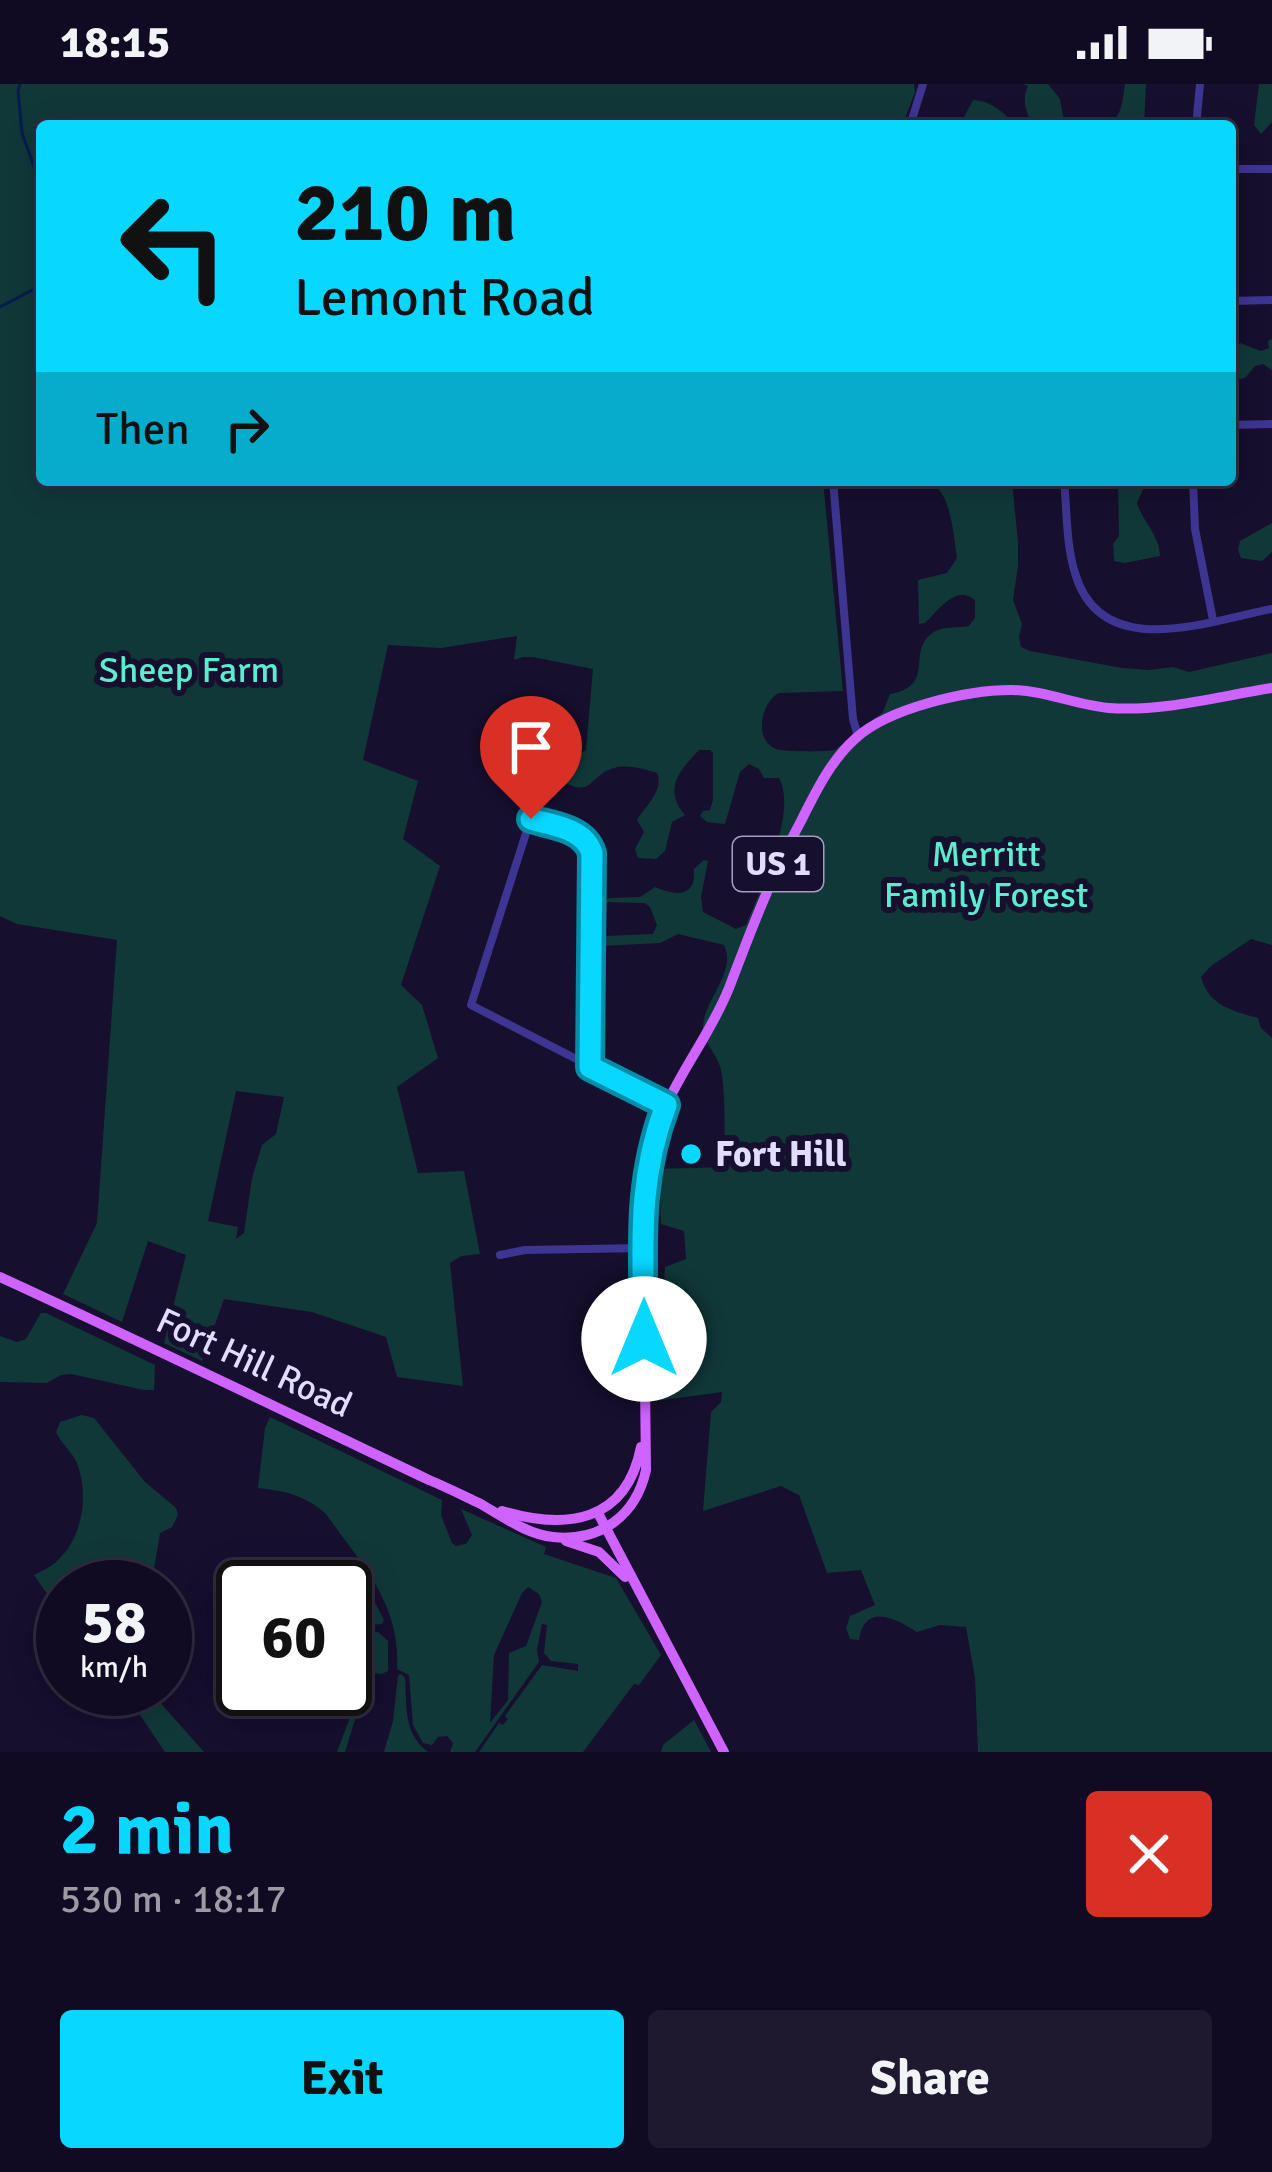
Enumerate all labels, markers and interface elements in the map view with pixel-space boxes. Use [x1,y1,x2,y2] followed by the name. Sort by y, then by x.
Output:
[60,15,170,70] text: 18:15
[294,161,516,265] text: 210 m
[96,168,252,324] icon: left
[294,264,595,331] text: Lemont Road
[214,396,280,462] icon: right
[96,402,190,457] text: Then
[99,648,279,693] park label: Sheep Farm
[480,696,582,819] pin
[498,714,564,780] icon: arrive
[884,832,1088,918] park label: Merritt Family Forest
[733,837,823,891] road number: US 1
[715,1132,847,1177] place label: Fort Hill
[678,1141,704,1167] marker: Fort Hill
[581,1276,707,1402] position arrow
[149,1298,359,1428] street label: Fort Hill Road
[216,1560,372,1716] speed limit sign: 60
[82,1586,146,1660] text: 58
[80,1649,148,1686] text: km/h
[60,1785,234,1874] text: 2 min
[1086,1791,1212,1917] button: close
[60,1875,287,1923] text: 530 m · 18:17
[60,2010,624,2148] button: Exit
[648,2010,1212,2148] button: Share

